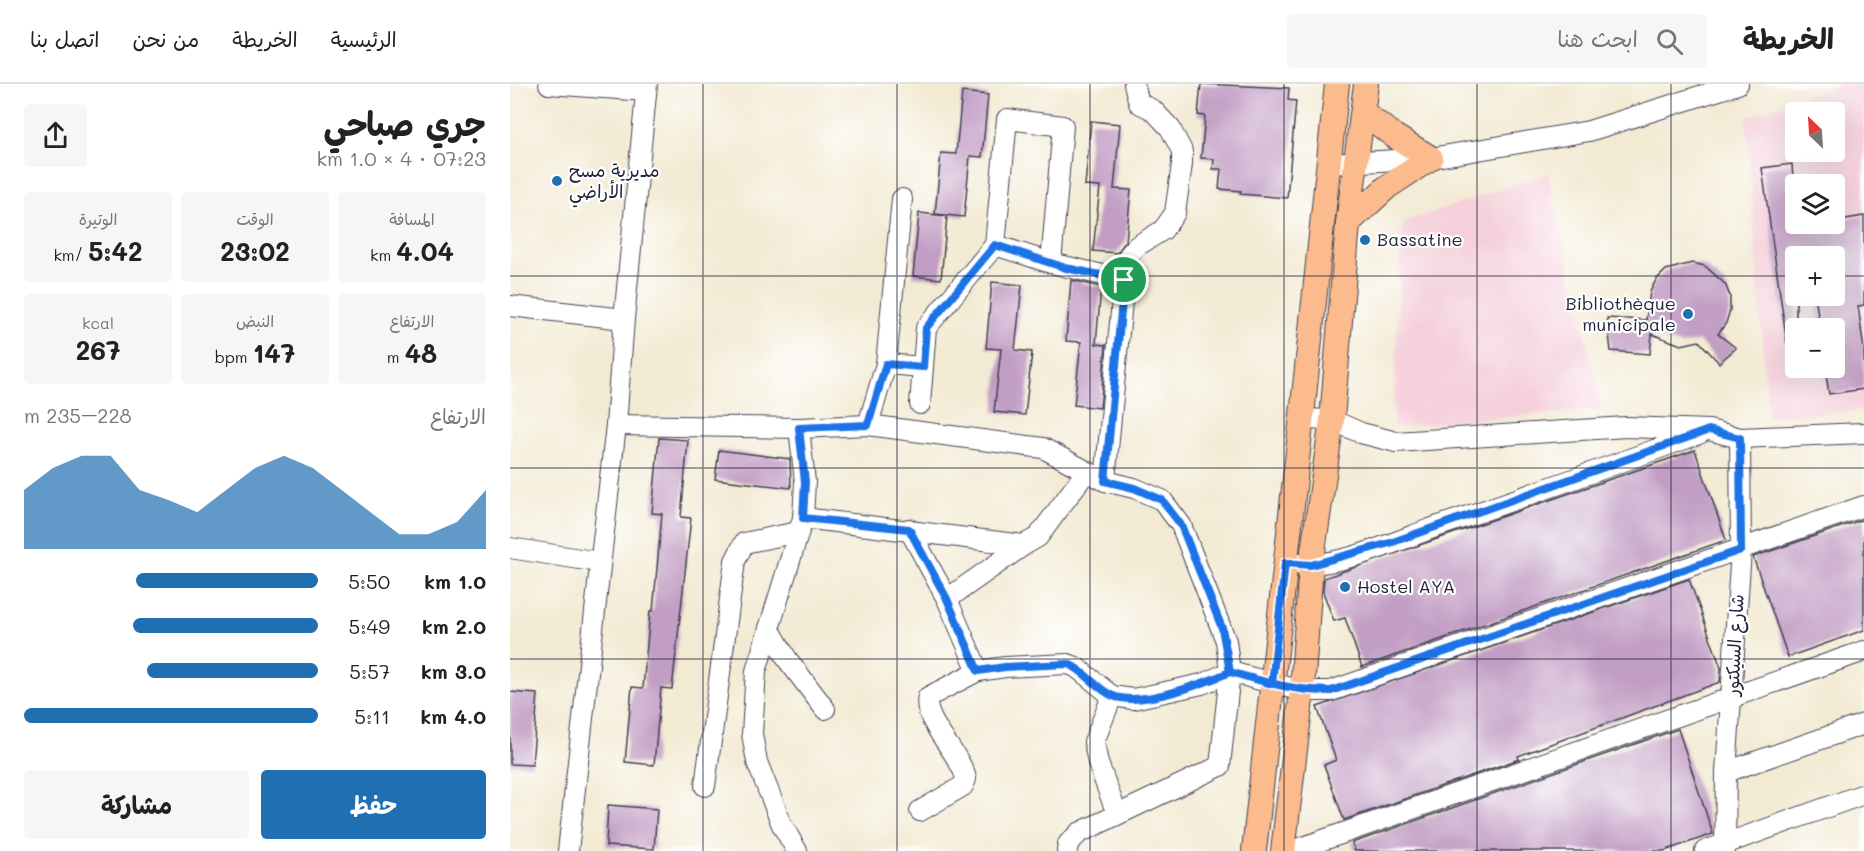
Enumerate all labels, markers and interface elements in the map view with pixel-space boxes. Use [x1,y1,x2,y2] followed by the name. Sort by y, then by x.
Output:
[1287,14,1707,68] search box
[1743,20,1834,56] text: الخريطة
[1557,24,1638,53] text: ابحث هنا
[30,25,100,52] text: اتصل بنا
[133,25,199,52] text: من نحن
[232,25,298,52] text: الخريطة
[331,25,397,52] text: الرئيسية
[1653,25,1686,58] icon: search
[323,101,486,144] text: جري صباحي
[1785,102,1845,162] north arrow
[1785,102,1845,378] map controls
[24,104,87,167] button: share
[316,145,486,171] text: 07:23 · 4 × 1.0 km
[569,158,659,208] place label: مديرية مسح الأراضي
[550,174,564,188] marker: مديرية مسح الأراضي
[1785,174,1845,234] button: layers
[79,208,117,229] text: الوتيرة
[236,208,274,229] text: الوقت
[389,208,435,229] text: المسافة
[1377,227,1463,251] place label: Bassatine
[1358,233,1372,247] marker: Bassatine
[88,234,143,268] text: 5:42
[220,234,290,268] text: 23:02
[396,234,454,268] text: 4.04
[53,244,88,265] text: /km
[370,244,396,265] text: km
[1785,246,1845,306] button: +
[1098,254,1149,305] pin
[1107,263,1140,296] icon: arrive
[1565,291,1676,336] place label: Bibliothèque municipale
[1681,307,1695,321] marker: Bibliothèque municipale
[236,310,274,331] text: النبض
[390,310,434,331] text: الارتفاع
[82,312,114,333] text: kcal
[1785,318,1845,378] button: −
[76,333,120,367] text: 267
[253,336,295,370] text: 147
[405,336,437,370] text: 48
[215,346,253,367] text: bpm
[387,346,405,367] text: m
[24,402,132,428] text: 228–235 m
[430,403,486,429] text: الارتفاع
[348,568,390,594] text: 5:50
[424,568,486,594] text: 1.0 km
[1357,574,1455,598] place label: Hostel AYA
[1338,580,1352,594] marker: Hostel AYA
[1719,594,1750,698] street label: شارع السيكتور
[349,613,390,639] text: 5:49
[422,613,486,639] text: 2.0 km
[349,658,390,684] text: 5:57
[421,658,486,684] text: 3.0 km
[354,703,390,729] text: 5:11
[420,703,486,729] text: 4.0 km
[24,770,249,839] button: مشاركة
[261,770,486,839] button: حفظ

